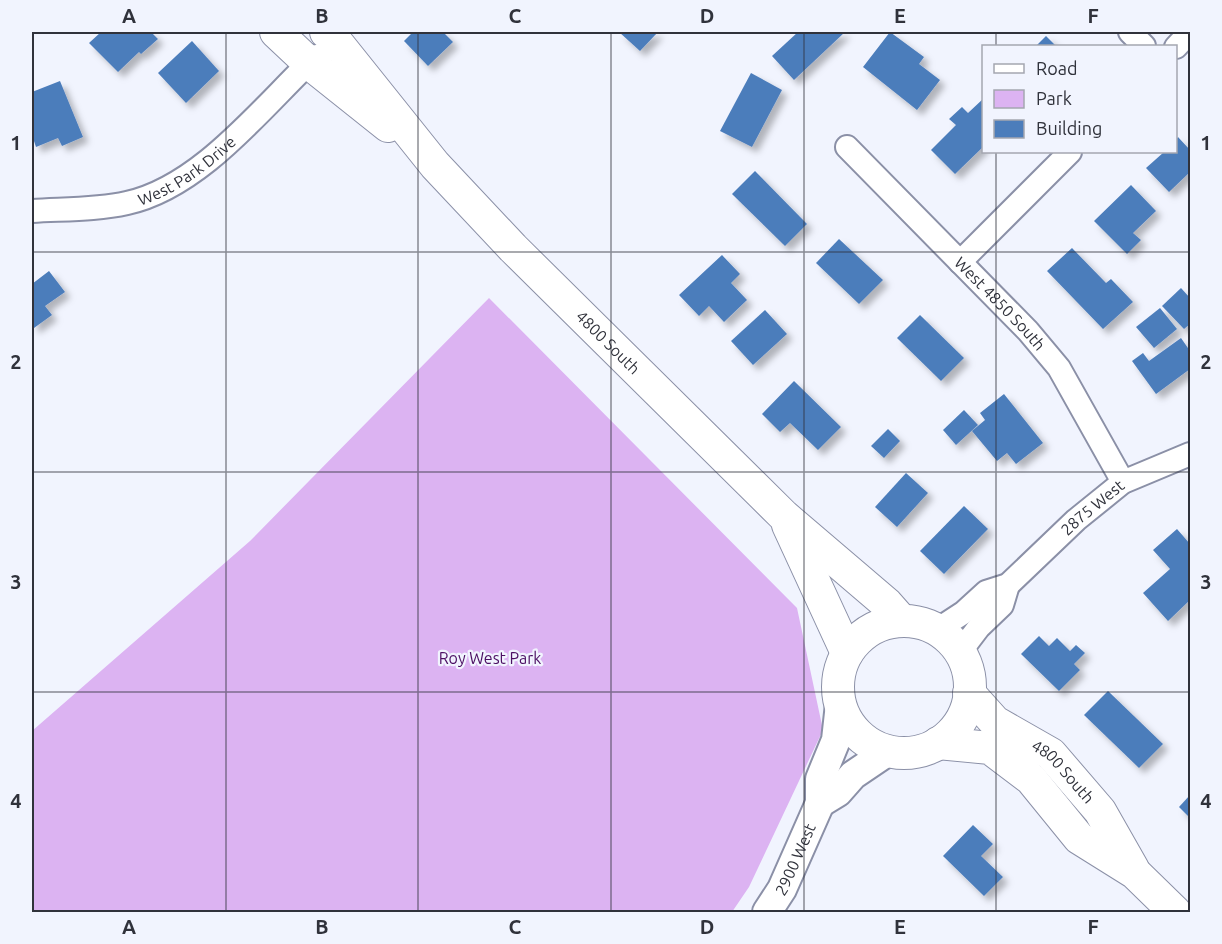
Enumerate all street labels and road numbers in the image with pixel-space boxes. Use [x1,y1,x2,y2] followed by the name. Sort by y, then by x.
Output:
[135,132,239,209] street label: West Park Drive
[951,253,1049,354] street label: West 4850 South
[573,307,644,377] street label: 4800 South
[1057,476,1128,539] street label: 2875 West
[1029,736,1098,807] street label: 4800 South
[771,820,819,899] street label: 2900 West

